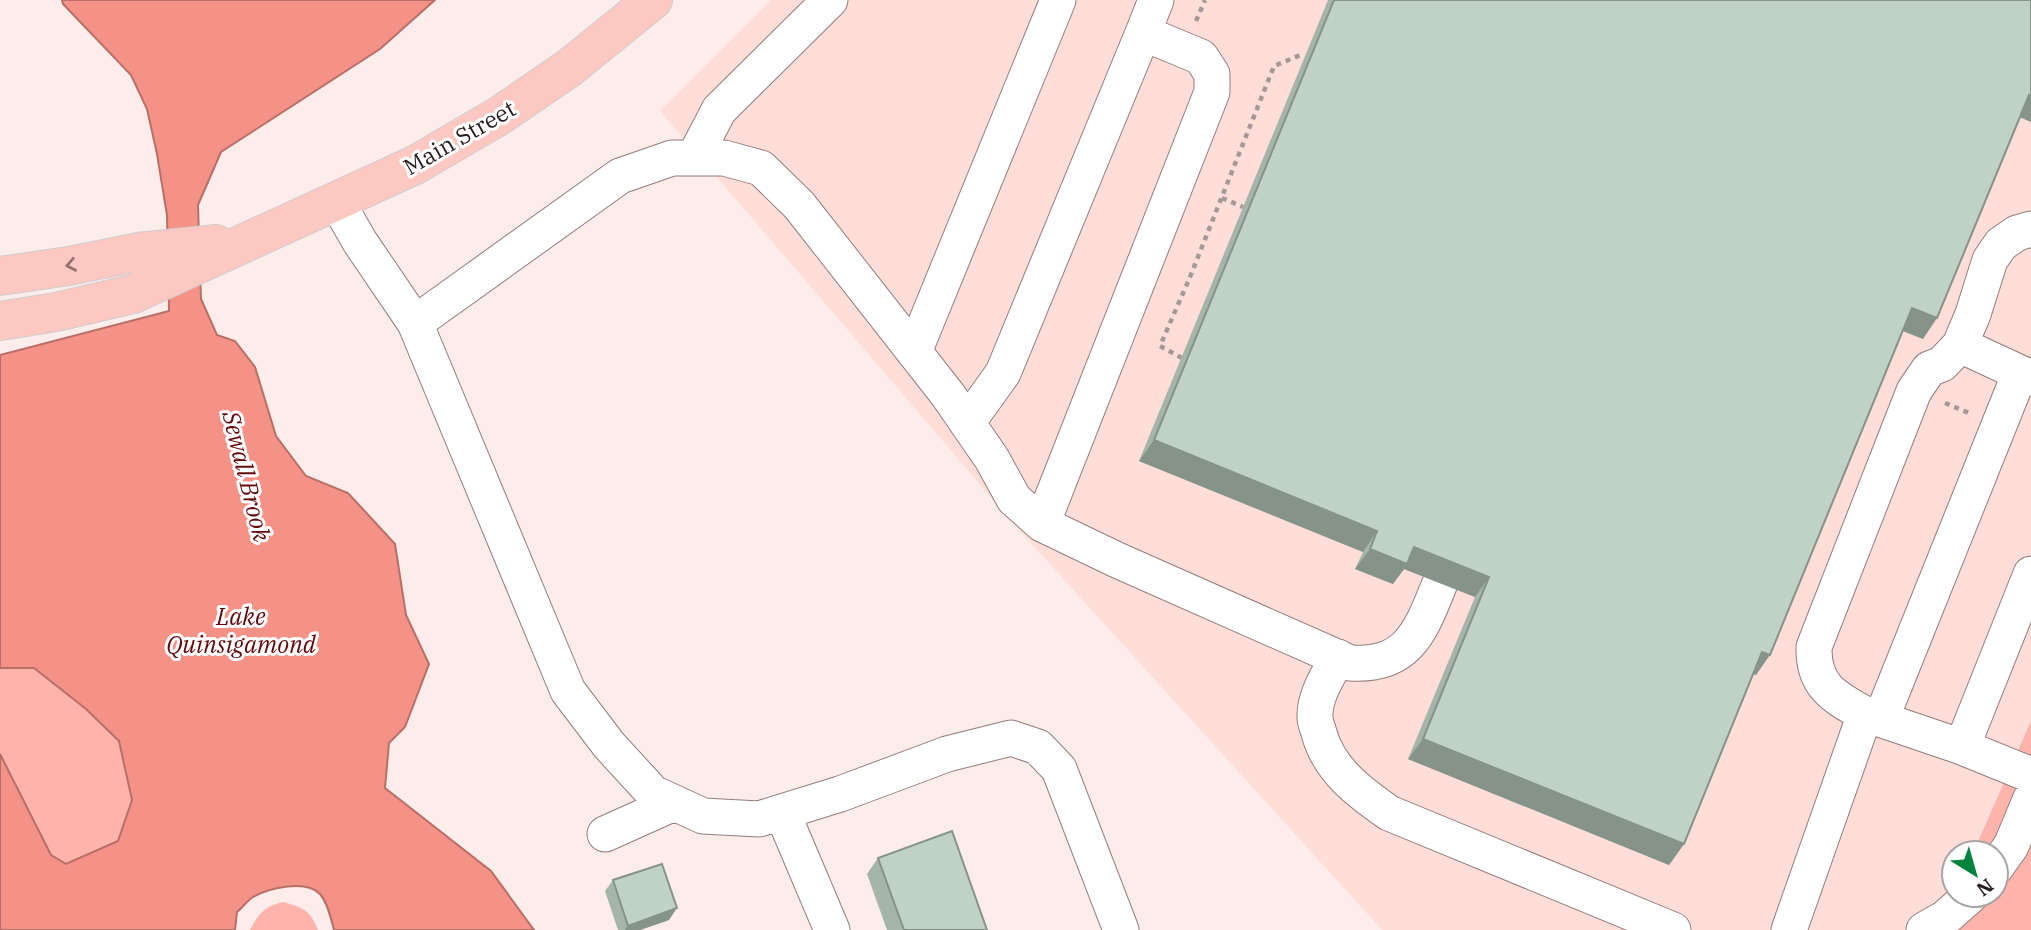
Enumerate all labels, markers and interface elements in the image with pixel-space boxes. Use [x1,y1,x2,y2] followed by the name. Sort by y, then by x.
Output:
[398,93,520,181] street label: Main Street
[65,257,77,272] one-way arrow
[215,406,279,545] water label: Sewall Brook
[166,600,317,660] water label: Lake Quinsigamond
[1940,839,2010,909] north arrow
[1972,873,1998,902] text: N

